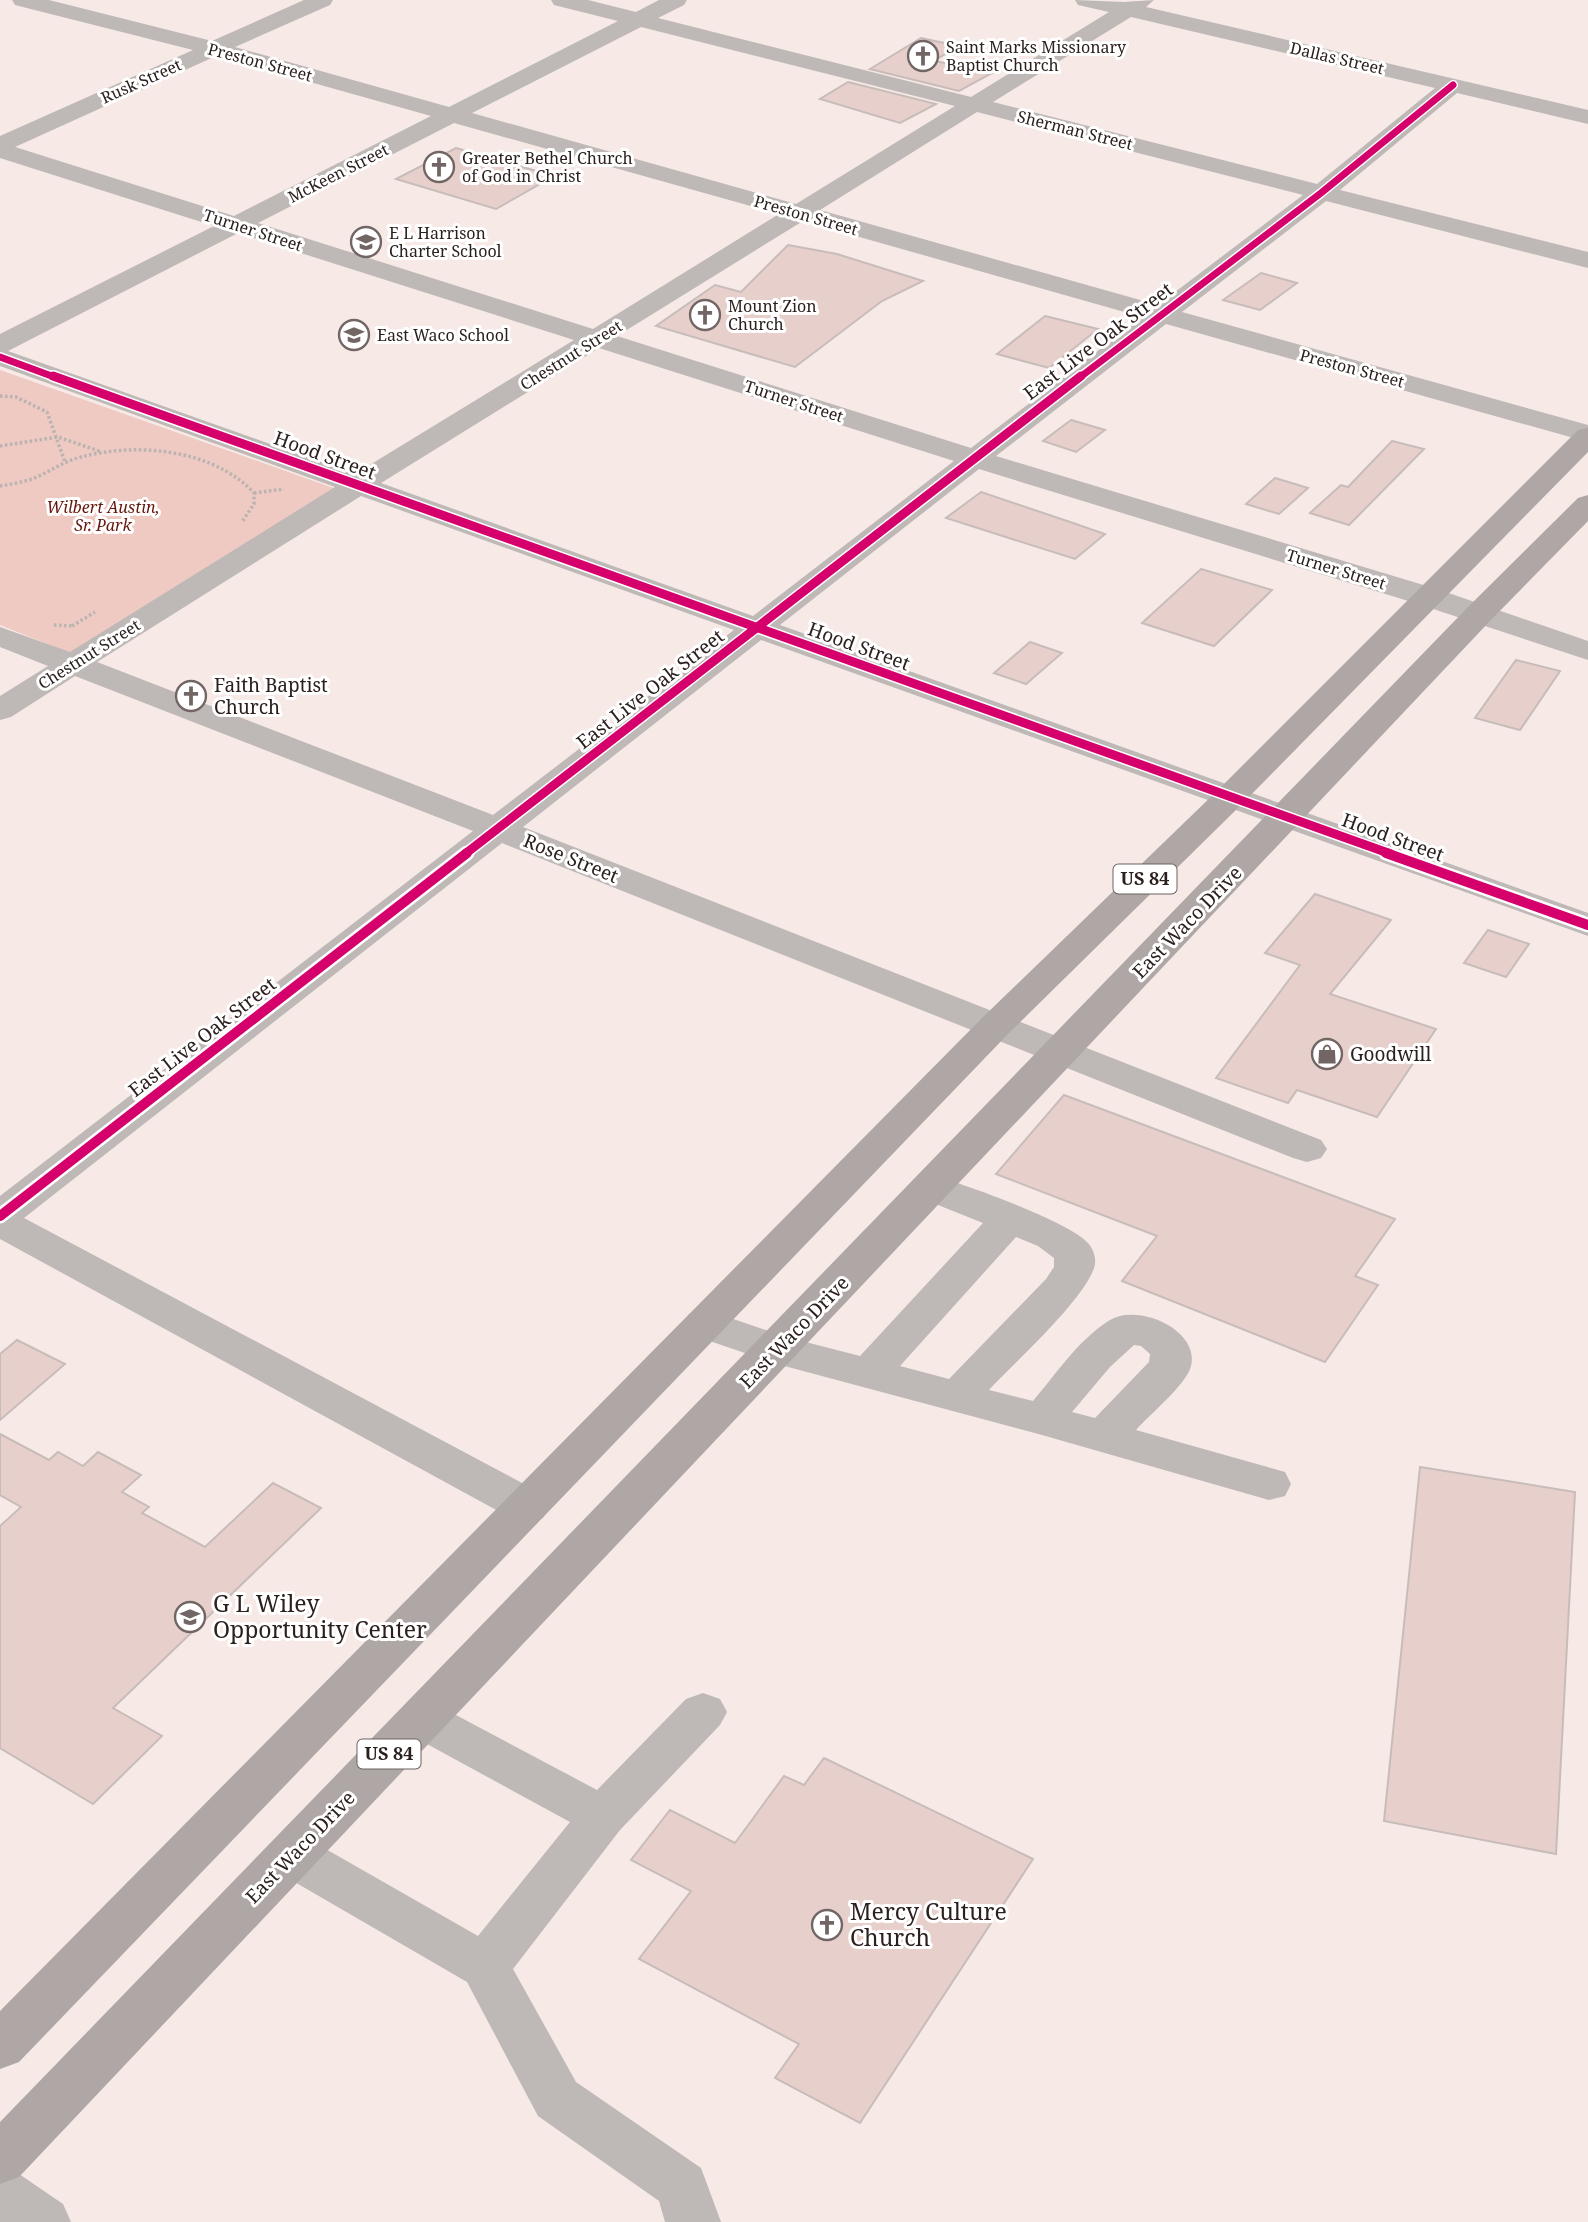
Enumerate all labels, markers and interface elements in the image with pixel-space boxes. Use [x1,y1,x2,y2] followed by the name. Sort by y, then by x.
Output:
[946,36,1127,76] place label: Saint Marks Missionary Baptist Church
[1288,37,1386,80] street label: Dallas Street
[205,38,315,87] street label: Preston Street
[906,39,940,73] church icon: Saint Marks Missionary Baptist Church
[97,53,185,109] street label: Rusk Street
[1015,105,1135,155] street label: Sherman Street
[284,138,392,208] street label: McKeen Street
[462,147,633,187] place label: Greater Bethel Church of God in Christ
[422,150,456,184] church icon: Greater Bethel Church of God in Christ
[752,190,861,240] street label: Preston Street
[201,204,306,256] street label: Turner Street
[389,222,502,262] place label: E L Harrison Charter School
[349,225,383,259] school or university icon: E L Harrison Charter School
[1018,276,1178,406] street label: East Live Oak Street
[728,295,817,335] place label: Mount Zion Church
[688,298,722,332] church icon: Mount Zion Church
[516,315,626,395] street label: Chestnut Street
[337,318,371,352] school or university icon: East Waco School
[377,324,509,346] place label: East Waco School
[1297,344,1407,393] street label: Preston Street
[742,375,847,427] street label: Turner Street
[270,425,380,486] street label: Hood Street
[46,496,160,536] park label: Wilbert Austin, Sr. Park
[1284,543,1389,595] street label: Turner Street
[34,614,144,694] street label: Chestnut Street
[804,616,914,677] street label: Hood Street
[571,623,729,755] street label: East Live Oak Street
[214,672,328,720] place label: Faith Baptist Church
[174,679,208,713] church icon: Faith Baptist Church
[1338,807,1448,868] street label: Hood Street
[520,827,623,889] street label: Rose Street
[1126,860,1248,984] street label: East Waco Drive
[1114,864,1176,894] road number: US 84
[123,971,281,1103] street label: East Live Oak Street
[1310,1037,1344,1071] shop icon: Goodwill
[1350,1041,1432,1067] place label: Goodwill
[733,1270,855,1394] street label: East Waco Drive
[213,1587,427,1645] place label: G L Wiley Opportunity Center
[173,1600,207,1634] school or university icon: G L Wiley Opportunity Center
[358,1740,420,1769] road number: US 84
[239,1785,361,1909] street label: East Waco Drive
[850,1895,1007,1953] place label: Mercy Culture Church
[810,1908,844,1942] church icon: Mercy Culture Church

